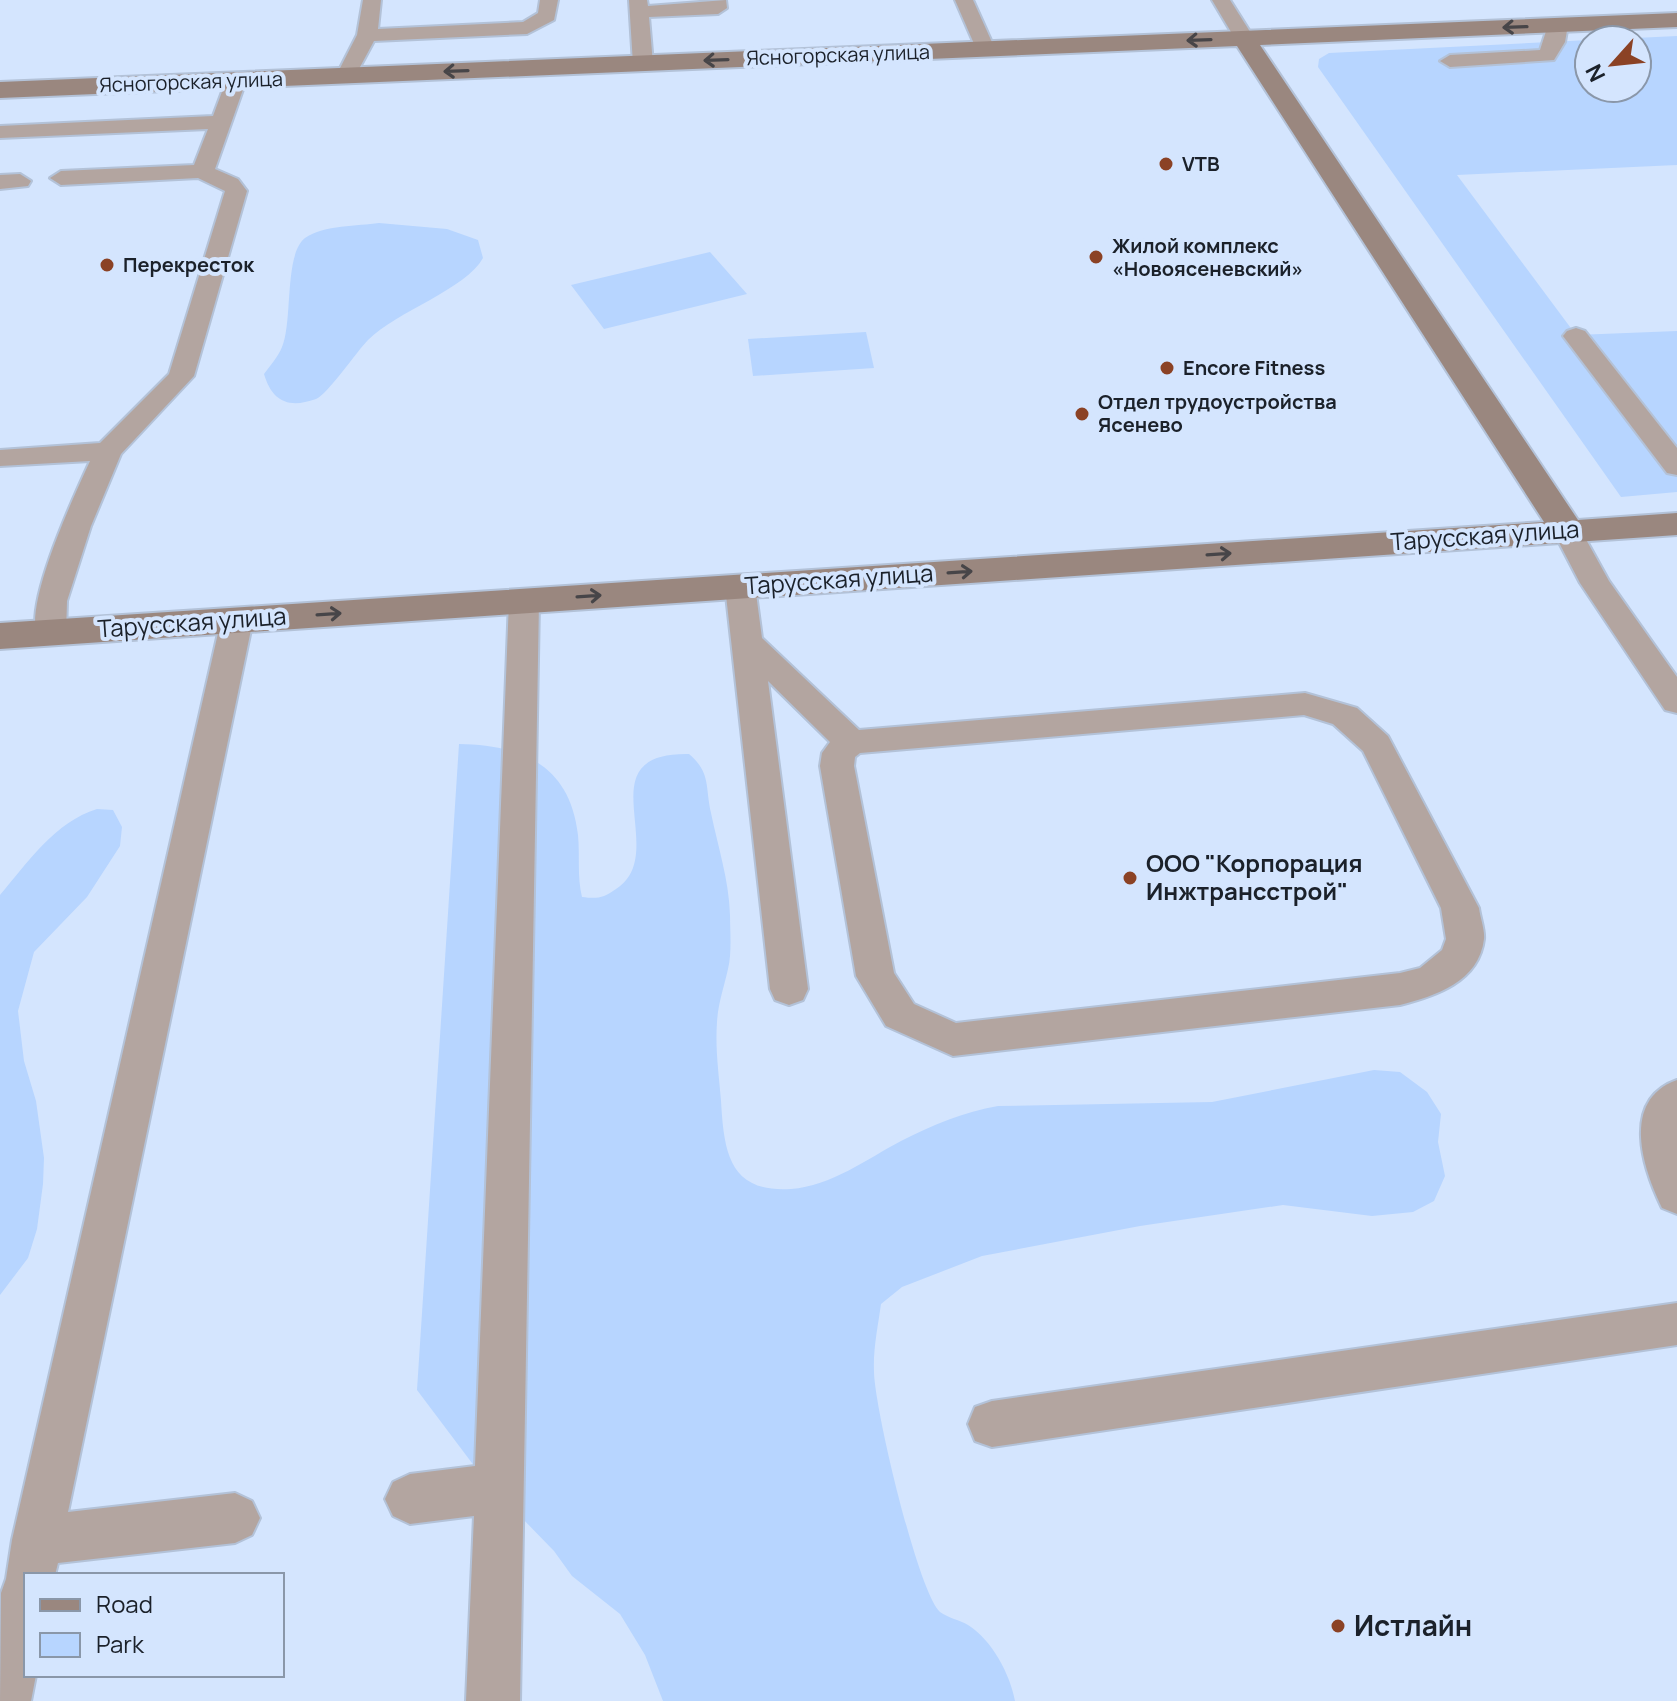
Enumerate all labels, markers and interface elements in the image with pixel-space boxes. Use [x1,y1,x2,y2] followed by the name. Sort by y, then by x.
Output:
[1502,19,1529,34] one-way arrow
[1573,24,1653,104] north arrow
[1186,33,1213,48] one-way arrow
[746,38,930,71] street label: Ясногорская улица
[703,53,730,68] one-way arrow
[1578,59,1612,87] text: N
[443,64,470,79] one-way arrow
[99,65,283,98] street label: Ясногорская улица
[1182,150,1220,177] place label: VTB
[1157,155,1175,173] marker: VTB
[1112,232,1303,282] place label: Жилой комплекс «Новоясеневский»
[1087,248,1105,266] marker: Жилой комплекс «Новоясеневский»
[123,251,255,278] place label: Перекресток
[98,256,116,274] marker: Перекресток
[1183,354,1325,381] place label: Encore Fitness
[1158,359,1176,377] marker: Encore Fitness
[1098,388,1337,438] place label: Отдел трудоустройства Ясенево
[1073,405,1091,423] marker: Отдел трудоустройства Ясенево
[1389,511,1580,558] street label: Тарусская улица
[1205,546,1232,561] one-way arrow
[743,555,934,602] street label: Тарусская улица
[946,564,973,579] one-way arrow
[575,589,602,604] one-way arrow
[96,598,287,645] street label: Тарусская улица
[315,606,342,621] one-way arrow
[1146,846,1362,907] place label: ООО "Корпорация Инжтрансстрой"
[1121,869,1139,887] marker: ООО "Корпорация Инжтрансстрой"
[24,1573,284,1677] legend
[96,1587,153,1620] text: Road
[1354,1606,1472,1644] place label: Истлайн
[1329,1617,1347,1635] marker: Истлайн
[96,1627,145,1660] text: Park

